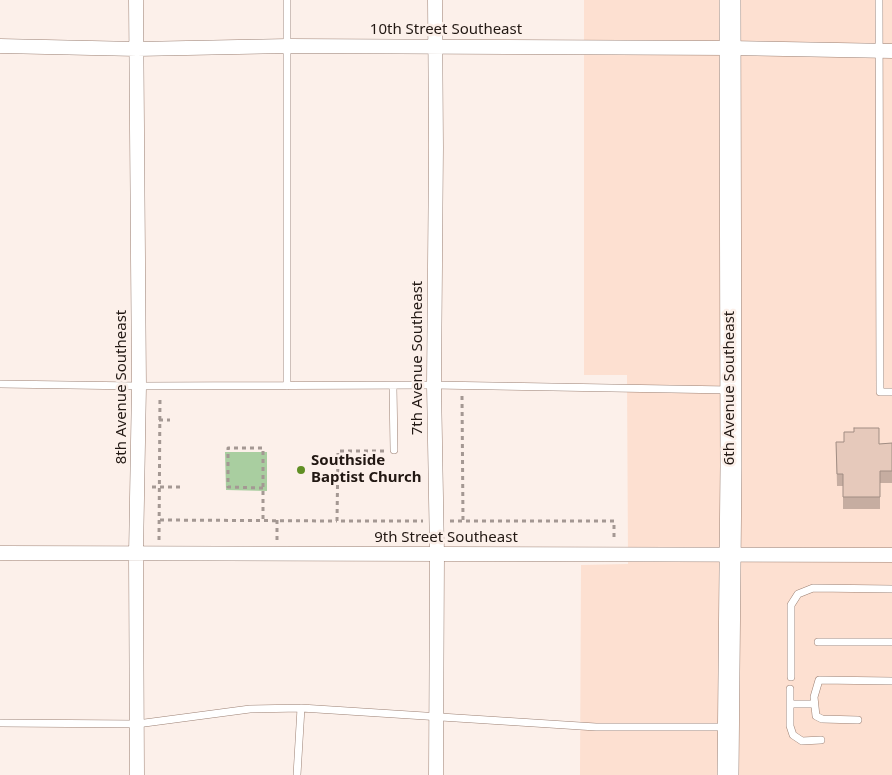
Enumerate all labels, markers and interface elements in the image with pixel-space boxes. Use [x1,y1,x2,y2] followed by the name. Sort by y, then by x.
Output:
[370,21,522,39] street label: 10th Street Southeast
[409,281,427,435] street label: 7th Avenue Southeast
[113,310,131,464] street label: 8th Avenue Southeast
[721,311,739,465] street label: 6th Avenue Southeast
[311,452,421,487] place label: Southside Baptist Church
[295,464,307,476] marker: Southside Baptist Church
[374,529,518,547] street label: 9th Street Southeast

